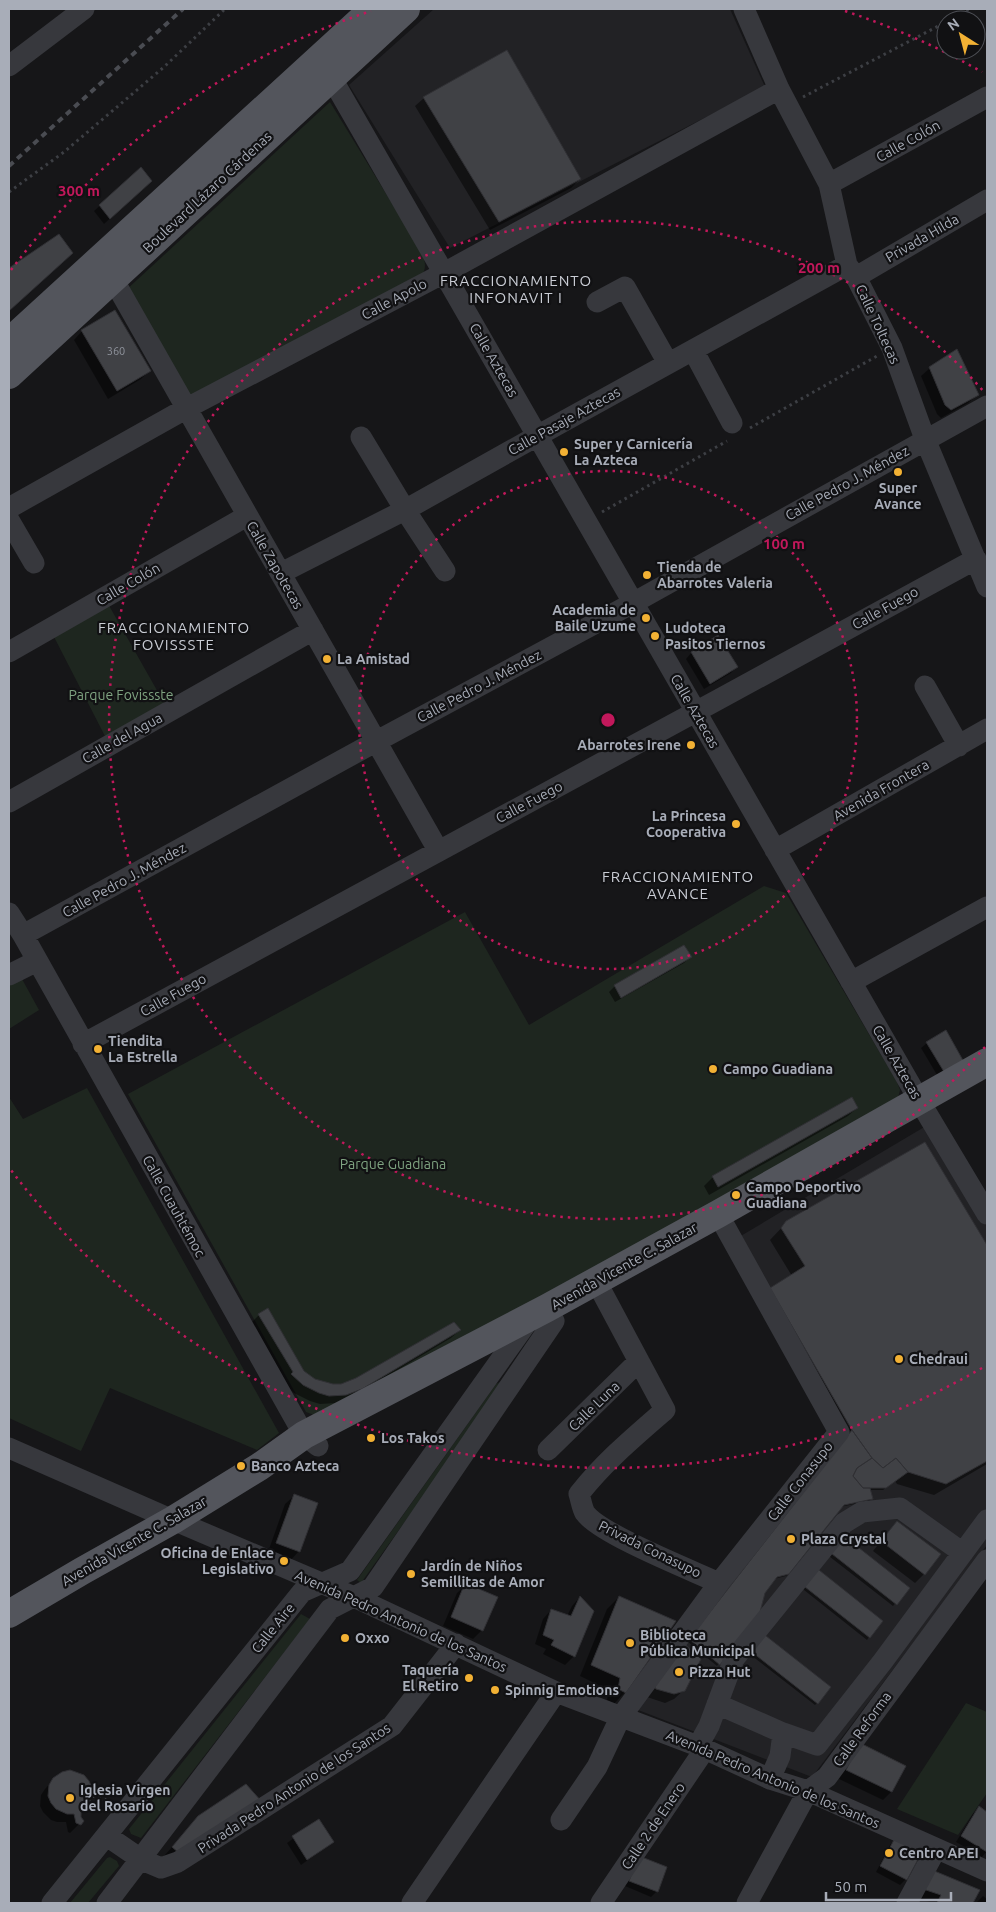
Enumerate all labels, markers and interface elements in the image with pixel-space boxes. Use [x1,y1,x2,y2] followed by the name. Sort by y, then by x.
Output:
[936,10,986,60] north arrow
[944,15,962,34] text: N
[873,117,943,165] street label: Calle Colón
[139,128,275,256] street label: Boulevard Lázaro Cárdenas
[58,182,100,199] text: 300 m
[883,211,961,265] street label: Privada Hilda
[798,259,840,276] text: 200 m
[440,272,592,306] district label: FRACCIONAMIENTO INFONAVIT I
[359,275,429,323] street label: Calle Apolo
[853,282,903,366] street label: Calle Toltecas
[466,320,522,400] street label: Calle Aztecas
[107,345,125,357] house number: 360
[505,384,623,458] street label: Calle Pasaje Aztecas
[574,436,693,468] place label: Super y Carnicería La Azteca
[783,442,911,524] street label: Calle Pedro J. Méndez
[558,446,570,458] marker: Super y Carnicería La Azteca
[892,466,904,478] marker: Super Avance
[874,480,922,512] place label: Super Avance
[243,518,307,612] street label: Calle Zapotecas
[763,535,805,552] text: 100 m
[93,559,163,609] street label: Calle Colón
[657,559,773,591] place label: Tienda de Abarrotes Valeria
[641,569,653,581] marker: Tienda de Abarrotes Valeria
[849,583,921,633] street label: Calle Fuego
[552,602,636,634] place label: Academia de Baile Uzume
[640,612,652,624] marker: Academia de Baile Uzume
[98,619,250,653] district label: FRACCIONAMIENTO FOVISSSTE
[665,620,766,652] place label: Ludoteca Pasitos Tiernos
[649,630,661,642] marker: Ludoteca Pasitos Tiernos
[414,646,544,726] street label: Calle Pedro J. Méndez
[337,651,410,667] place label: La Amistad
[321,653,333,665] marker: La Amistad
[667,671,723,751] street label: Calle Aztecas
[68,687,174,703] park label: Parque Fovissste
[79,709,165,767] street label: Calle del Agua
[599,711,617,729] centre of rings
[577,737,681,753] place label: Abarrotes Irene
[685,739,697,751] marker: Abarrotes Irene
[830,756,932,824] street label: Avenida Frontera
[493,778,565,826] street label: Calle Fuego
[646,808,726,840] place label: La Princesa Cooperativa
[730,818,742,830] marker: La Princesa Cooperativa
[60,839,188,921] street label: Calle Pedro J. Méndez
[602,868,754,902] district label: FRACCIONAMIENTO AVANCE
[137,970,209,1020] street label: Calle Fuego
[869,1022,925,1102] street label: Calle Aztecas
[108,1033,178,1065] place label: Tiendita La Estrella
[92,1043,104,1055] marker: Tiendita La Estrella
[723,1061,833,1077] place label: Campo Guadiana
[707,1063,719,1075] marker: Campo Guadiana
[139,1152,209,1260] street label: Calle Cuauhtémoc
[340,1156,446,1172] park label: Parque Guadiana
[746,1179,861,1211] place label: Campo Deportivo Guadiana
[730,1189,742,1201] marker: Campo Deportivo Guadiana
[548,1219,700,1313] street label: Avenida Vicente C. Salazar
[909,1351,968,1367] place label: Chedraui
[893,1353,905,1365] marker: Chedraui
[565,1378,623,1434] street label: Calle Luna
[381,1430,445,1446] place label: Los Takos
[365,1432,377,1444] marker: Los Takos
[764,1438,836,1524] street label: Calle Conasupo
[251,1458,339,1474] place label: Banco Azteca
[235,1460,247,1472] marker: Banco Azteca
[59,1493,210,1589] street label: Avenida Vicente C. Salazar
[596,1517,704,1581] street label: Privada Conasupo
[801,1531,886,1547] place label: Plaza Crystal
[785,1533,797,1545] marker: Plaza Crystal
[161,1545,274,1577] place label: Oficina de Enlace Legislativo
[278,1555,290,1567] marker: Oficina de Enlace Legislativo
[421,1558,545,1590] place label: Jardín de Niños Semillitas de Amor
[293,1567,509,1675] street label: Avenida Pedro Antonio de los Santos
[405,1568,417,1580] marker: Jardín de Niños Semillitas de Amor
[248,1600,298,1656] street label: Calle Aire
[640,1627,755,1659] place label: Biblioteca Pública Municipal
[355,1630,390,1646] place label: Oxxo
[339,1632,351,1644] marker: Oxxo
[624,1637,636,1649] marker: Biblioteca Pública Municipal
[402,1662,459,1694] place label: Taquería El Retiro
[689,1664,751,1680] place label: Pizza Hut
[673,1666,685,1678] marker: Pizza Hut
[463,1672,475,1684] marker: Taquería El Retiro
[505,1682,619,1698] place label: Spinnig Emotions
[489,1684,501,1696] marker: Spinnig Emotions
[829,1688,895,1770] street label: Calle Reforma
[195,1720,393,1856] street label: Privada Pedro Antonio de los Santos
[664,1727,882,1831] street label: Avenida Pedro Antonio de los Santos
[618,1780,688,1872] street label: Calle 2 de Enero
[80,1782,170,1814] place label: Iglesia Virgen del Rosario
[64,1792,76,1804] marker: Iglesia Virgen del Rosario
[899,1845,979,1861] place label: Centro APEI
[883,1847,895,1859] marker: Centro APEI
[826,1870,951,1902] scale bar
[834,1878,867,1895] text: 50 m

